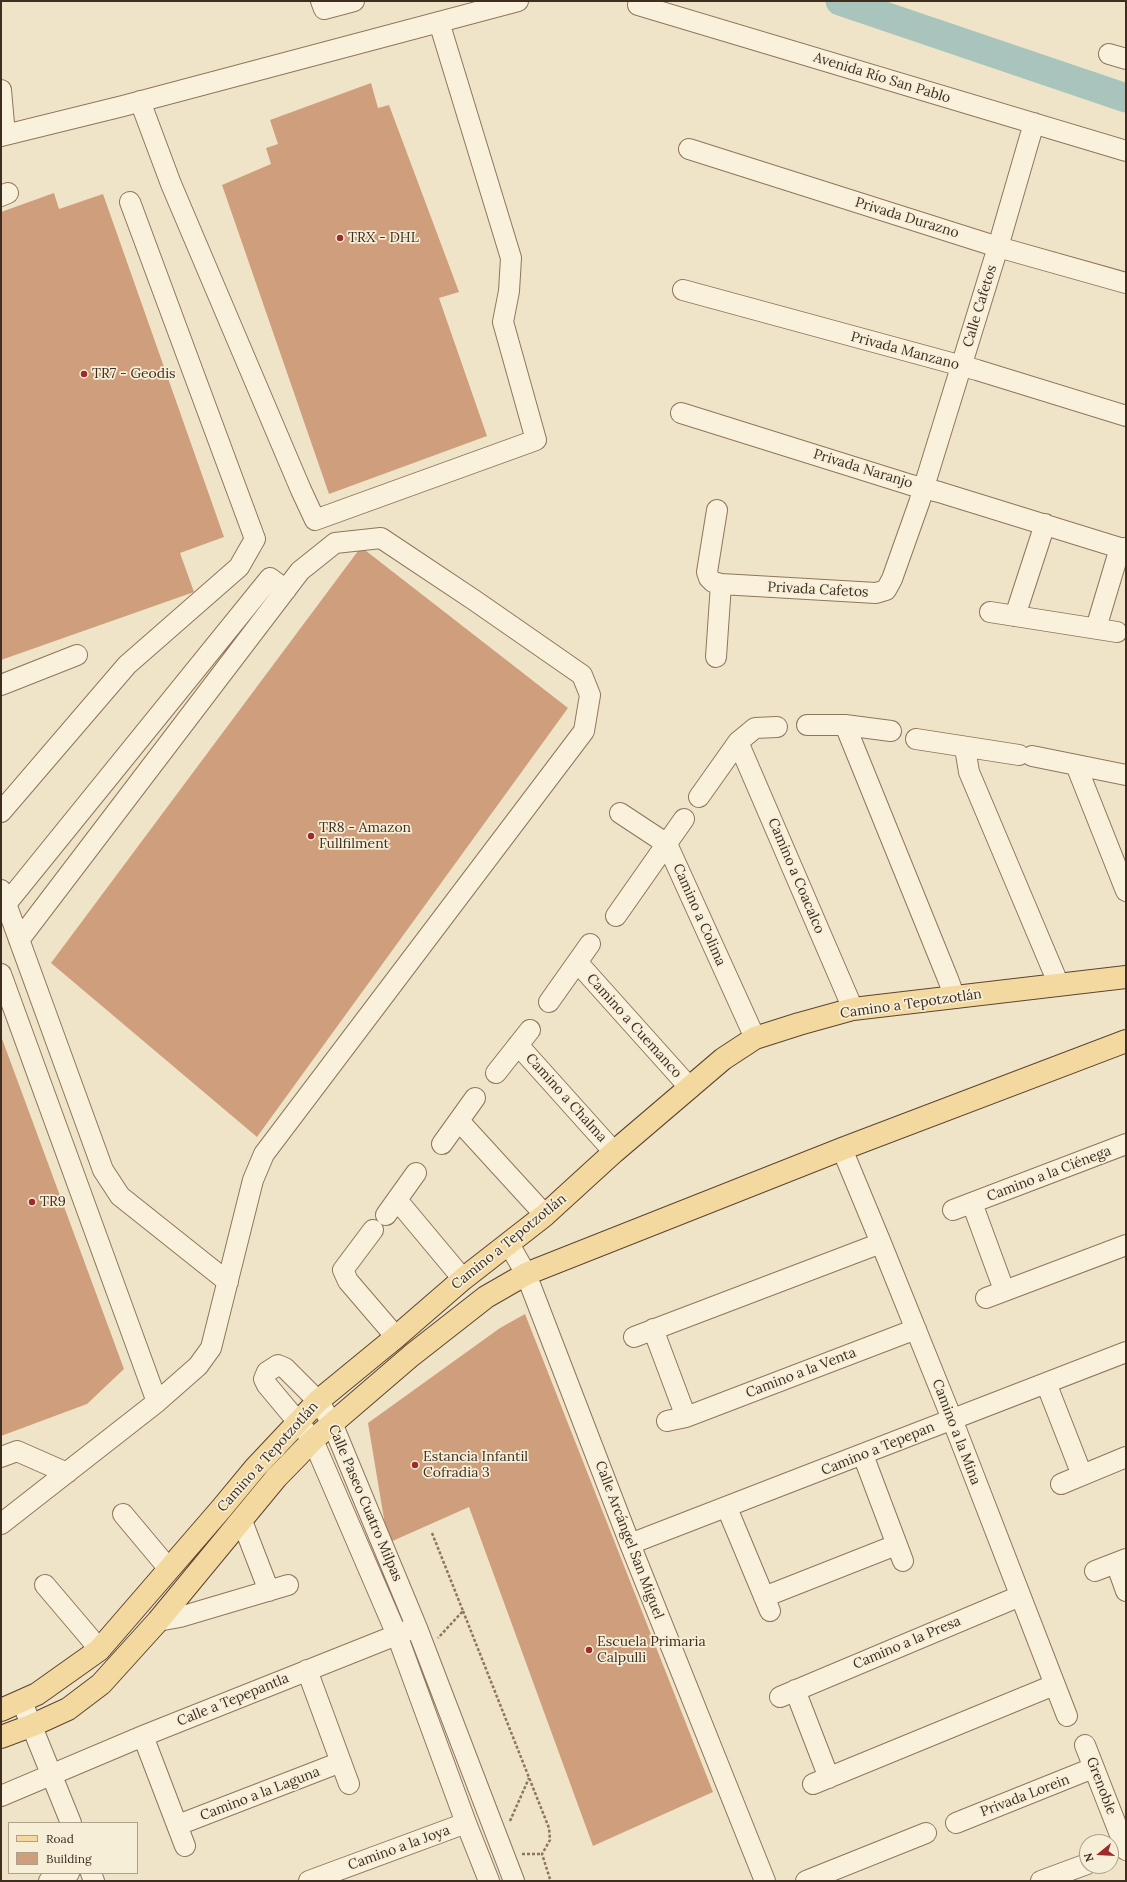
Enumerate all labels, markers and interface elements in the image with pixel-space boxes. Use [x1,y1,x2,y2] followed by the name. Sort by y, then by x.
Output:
[811,49,953,107] street label: Avenida Río San Pablo
[853,194,961,242] street label: Privada Durazno
[348,230,419,246] place label: TRX - DHL
[335,233,345,243] marker: TRX - DHL
[960,263,1000,349] street label: Calle Cafetos
[849,328,961,374] street label: Privada Manzano
[92,366,176,382] place label: TR7 - Geodis
[79,369,89,379] marker: TR7 - Geodis
[811,446,915,492] street label: Privada Naranjo
[767,579,869,601] street label: Privada Cafetos
[764,816,828,936] street label: Camino a Coacalco
[319,820,411,852] place label: TR8 - Amazon Fullfilment
[306,831,316,841] marker: TR8 - Amazon Fullfilment
[669,861,729,969] street label: Camino a Colima
[583,970,685,1082] street label: Camino a Cuemanco
[839,986,983,1022] street label: Camino a Tepotzotlán
[522,1050,610,1146] street label: Camino a Chalma
[984,1143,1114,1205] street label: Camino a la Ciénega
[448,1191,570,1293] street label: Camino a Tepotzotlán
[40,1194,66,1210] place label: TR9
[27,1197,37,1207] marker: TR9
[744,1344,858,1402] street label: Camino a la Venta
[928,1377,984,1487] street label: Camino a la Mina
[214,1398,322,1516] street label: Camino a Tepotzotlán
[819,1419,937,1479] street label: Camino a Tepepan
[324,1422,406,1584] street label: Calle Paseo Cuatro Milpas
[423,1449,528,1482] place label: Estancia Infantil Cofradia 3
[591,1459,667,1621] street label: Calle Arcángel San Miguel
[410,1460,420,1470] marker: Estancia Infantil Cofradia 3
[851,1613,963,1673] street label: Camino a la Presa
[597,1634,706,1666] place label: Escuela Primaria Calpulli
[584,1645,594,1655] marker: Escuela Primaria Calpulli
[175,1670,291,1730] street label: Calle a Tepepantla
[1082,1755,1120,1817] street label: Grenoble
[198,1763,322,1825] street label: Camino a la Laguna
[978,1771,1072,1821] street label: Privada Lorein
[8,1822,138,1874] legend
[346,1822,452,1874] street label: Camino a la Joya
[46,1831,74,1846] text: Road
[1079,1834,1119,1874] north arrow
[46,1851,92,1866] text: Building
[1081,1851,1097,1864] text: N

